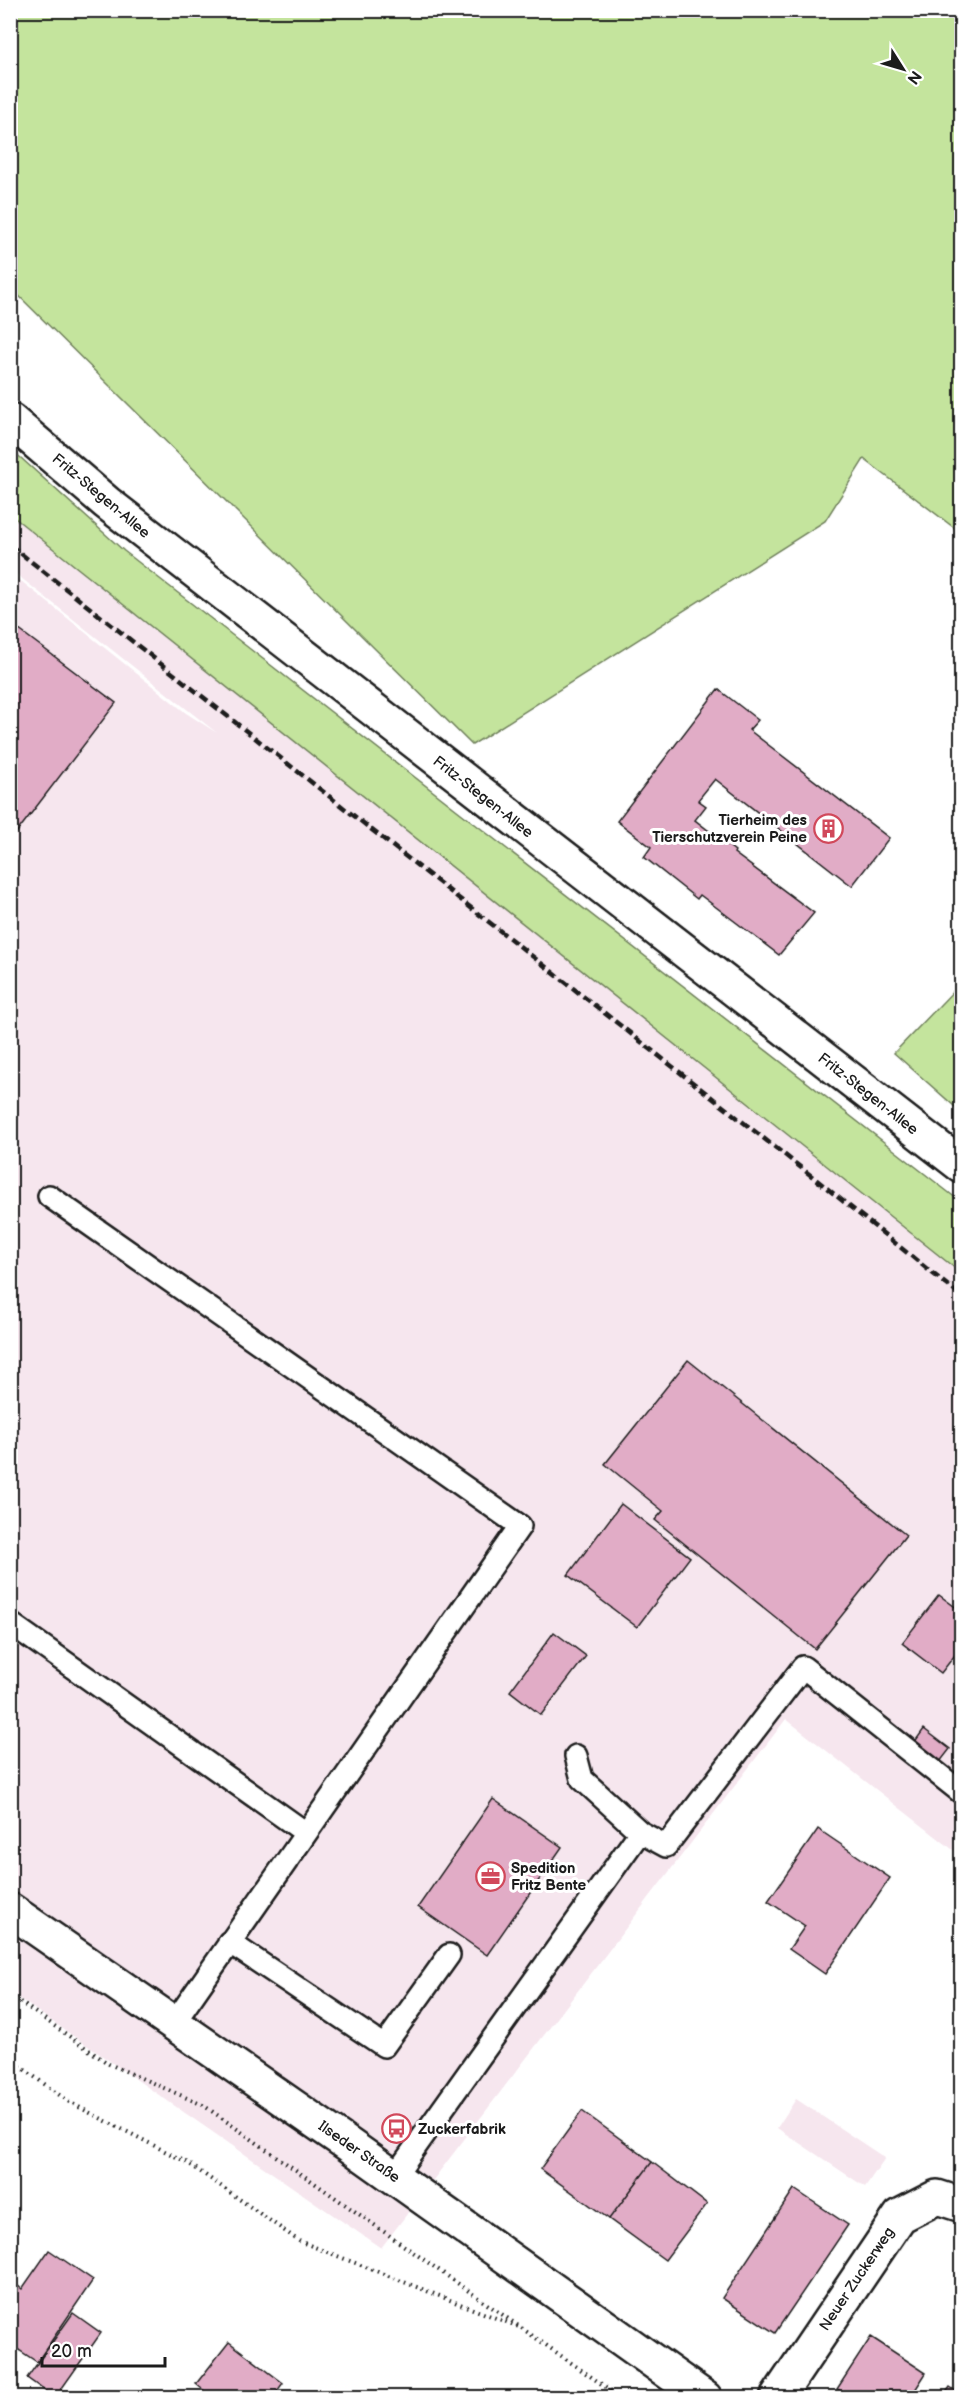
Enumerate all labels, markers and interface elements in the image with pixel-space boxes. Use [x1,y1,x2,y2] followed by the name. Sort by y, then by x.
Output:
[873,39,933,99] north arrow
[903,67,925,88] text: N
[48,449,154,543] street label: Fritz-Stegen-Allee
[429,752,537,842] street label: Fritz-Stegen-Allee
[652,811,807,847] place label: Tierheim des Tierschutzverein Peine
[812,813,844,845] building icon: Tierheim des Tierschutzverein Peine
[814,1049,922,1139] street label: Fritz-Stegen-Allee
[511,1859,587,1895] place label: Spedition Fritz Bente
[474,1861,506,1893] office icon: Spedition Fritz Bente
[381,2113,413,2145] bus stop icon: Zuckerfabrik
[314,2117,404,2187] street label: Ilseder Straße
[418,2120,506,2139] place label: Zuckerfabrik
[815,2224,899,2334] street label: Neuer Zuckerweg
[42,2330,165,2368] scale bar
[51,2341,92,2362] text: 20 m

